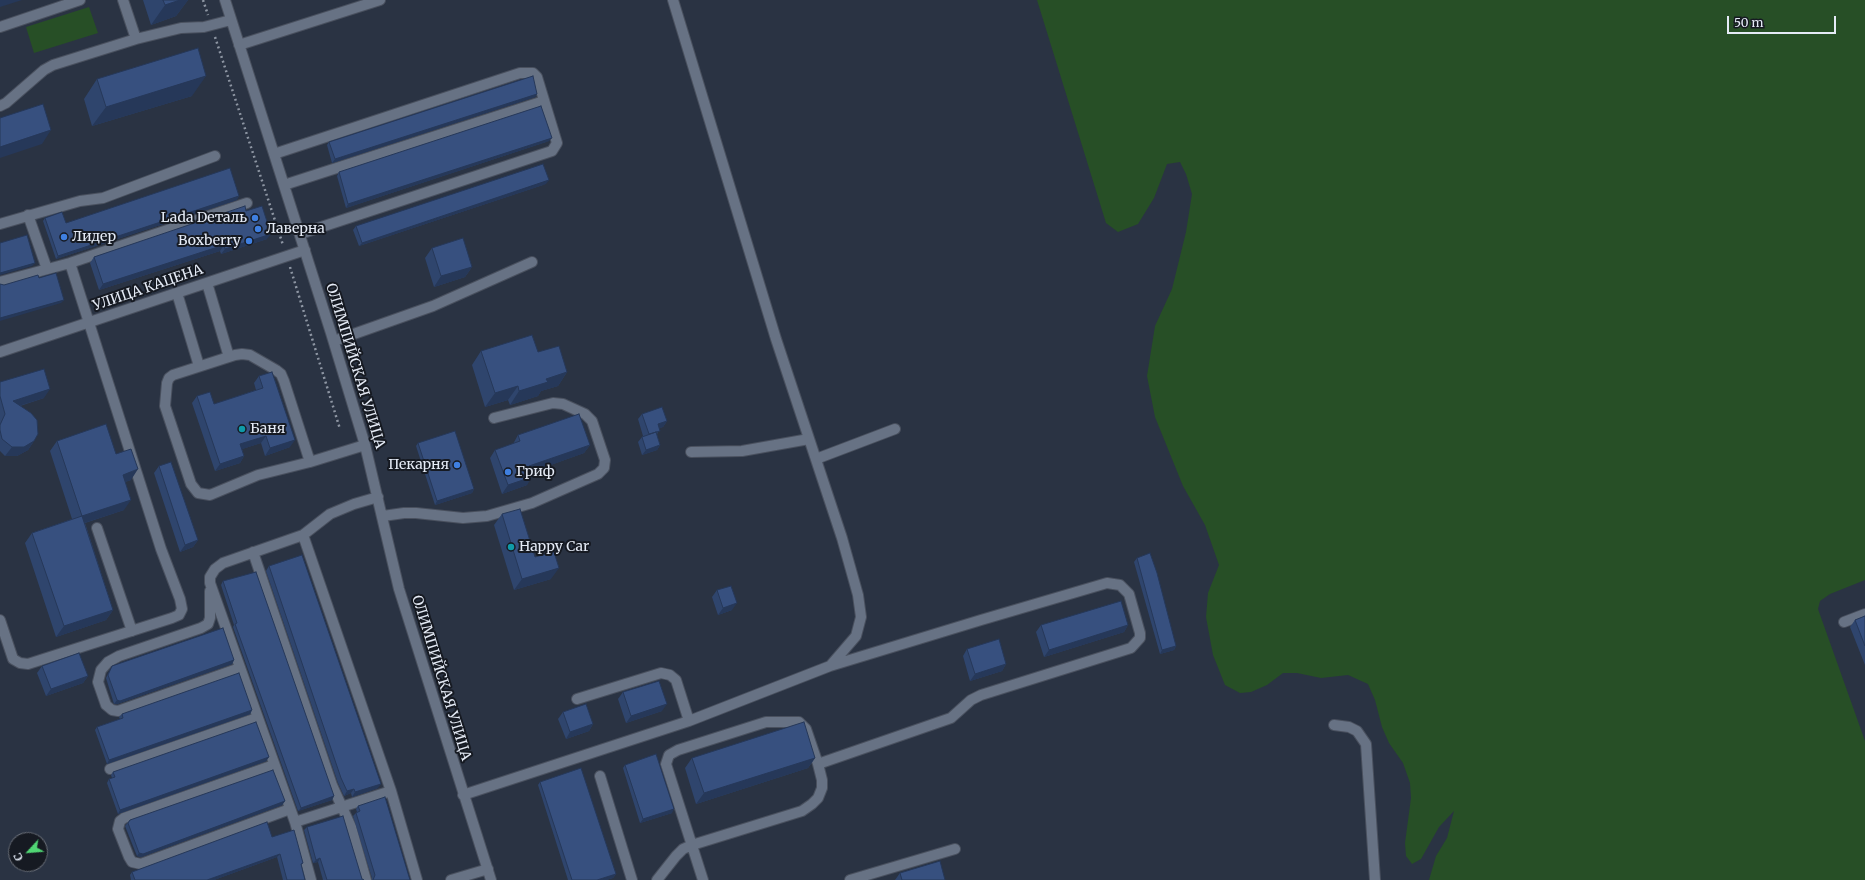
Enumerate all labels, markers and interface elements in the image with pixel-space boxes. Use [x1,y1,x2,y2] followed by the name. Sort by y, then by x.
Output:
[1729,8,1838,34] scale bar
[1734,15,1763,30] text: 50 m
[161,210,247,226] place label: Lada Dеталь
[250,213,260,223] marker: Lada Dеталь
[266,221,325,237] place label: Лаверна
[253,224,263,234] marker: Лаверна
[72,229,116,245] place label: Лидер
[59,232,69,242] marker: Лидер
[178,233,241,249] place label: Boxberry
[244,236,254,246] marker: Boxberry
[91,261,205,315] street label: УЛИЦА КАЦЕНА
[322,281,388,451] street label: ОЛИМПИЙСКАЯ УЛИЦА
[250,421,285,437] place label: Баня
[237,424,247,434] marker: Баня
[388,457,449,473] place label: Пекарня
[452,460,462,470] marker: Пекарня
[516,464,555,480] place label: Гриф
[503,467,513,477] marker: Гриф
[519,539,589,555] place label: Happy Car
[506,542,516,552] marker: Happy Car
[408,593,474,763] street label: ОЛИМПИЙСКАЯ УЛИЦА
[8,832,48,872] north arrow
[10,850,26,863] text: С

